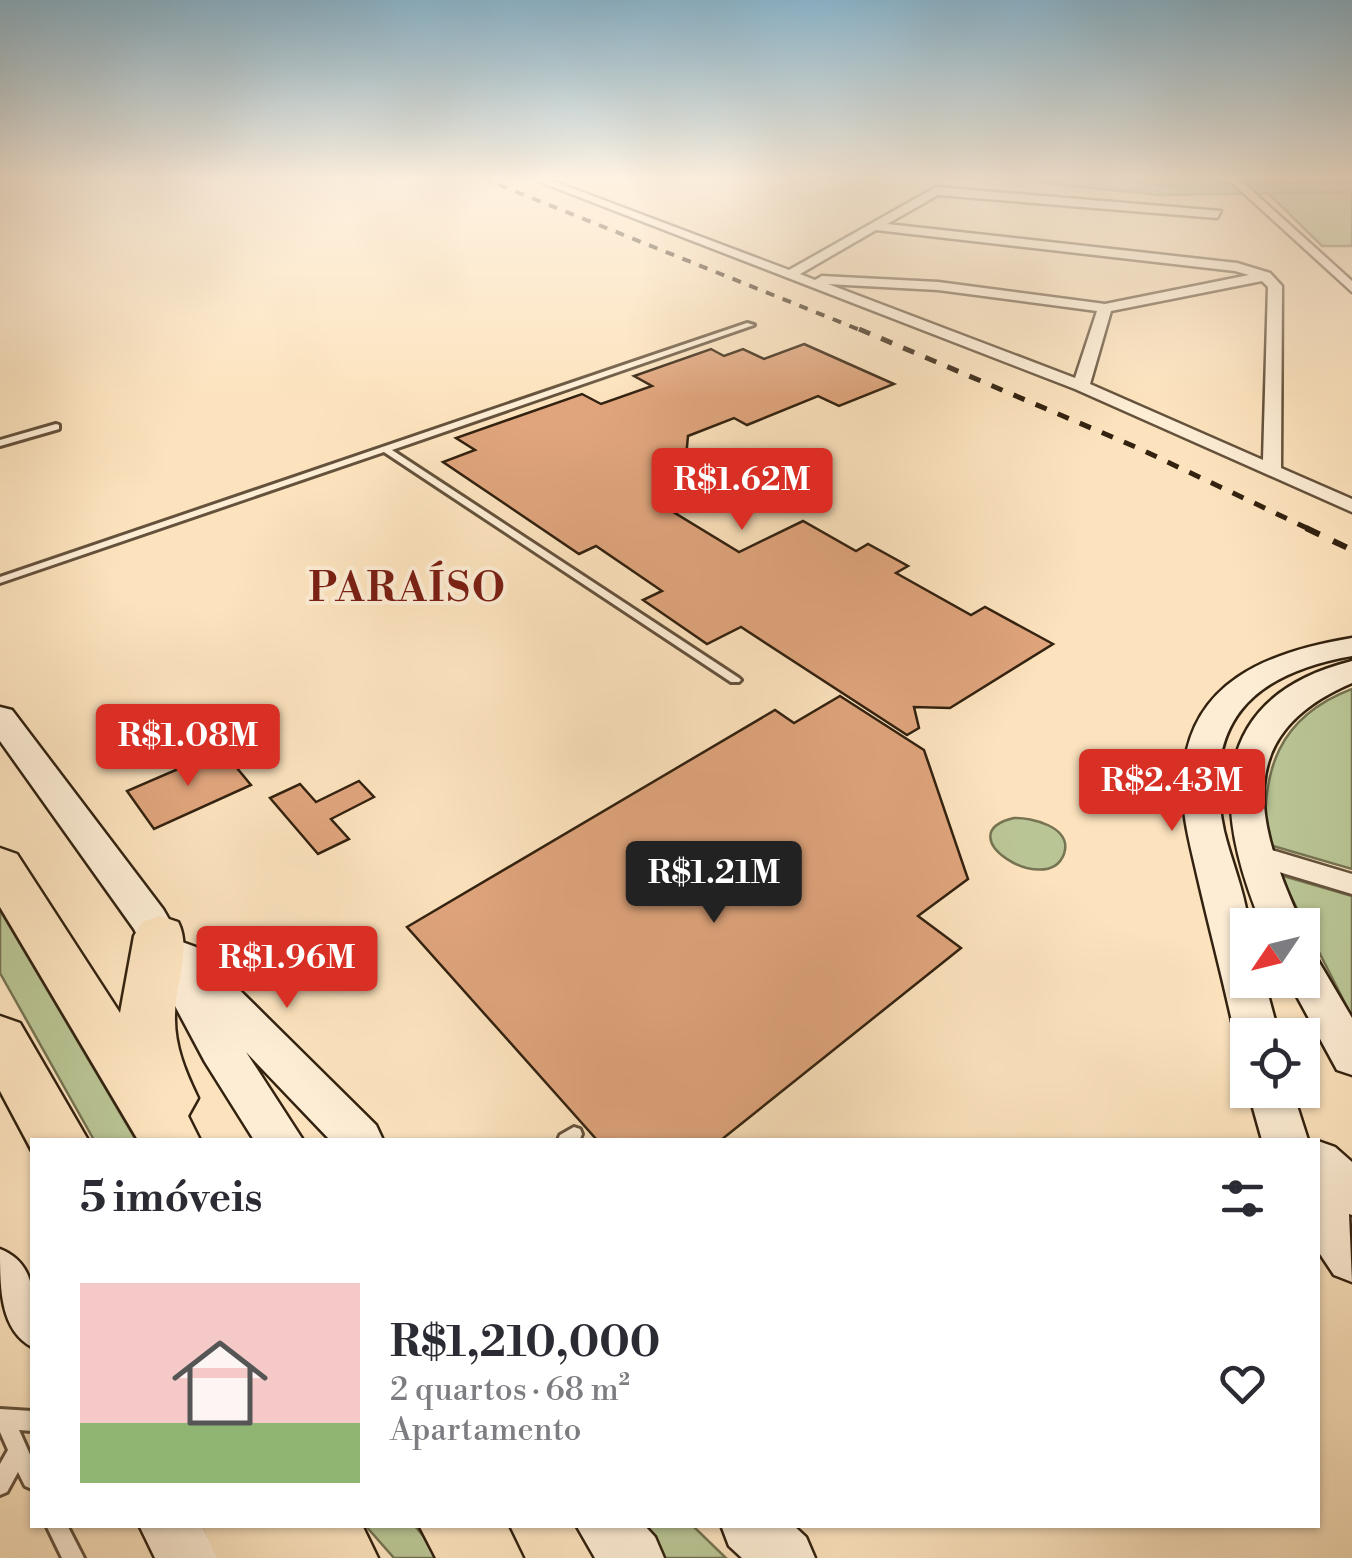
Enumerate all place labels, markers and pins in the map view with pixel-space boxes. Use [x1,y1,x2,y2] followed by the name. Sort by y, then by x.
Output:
[650,448,834,533] pin: R$1.62M
[96,704,280,789] pin: R$1.08M
[1080,749,1264,834] pin: R$2.43M
[622,841,806,926] pin: R$1.21M
[195,926,379,1011] pin: R$1.96M

